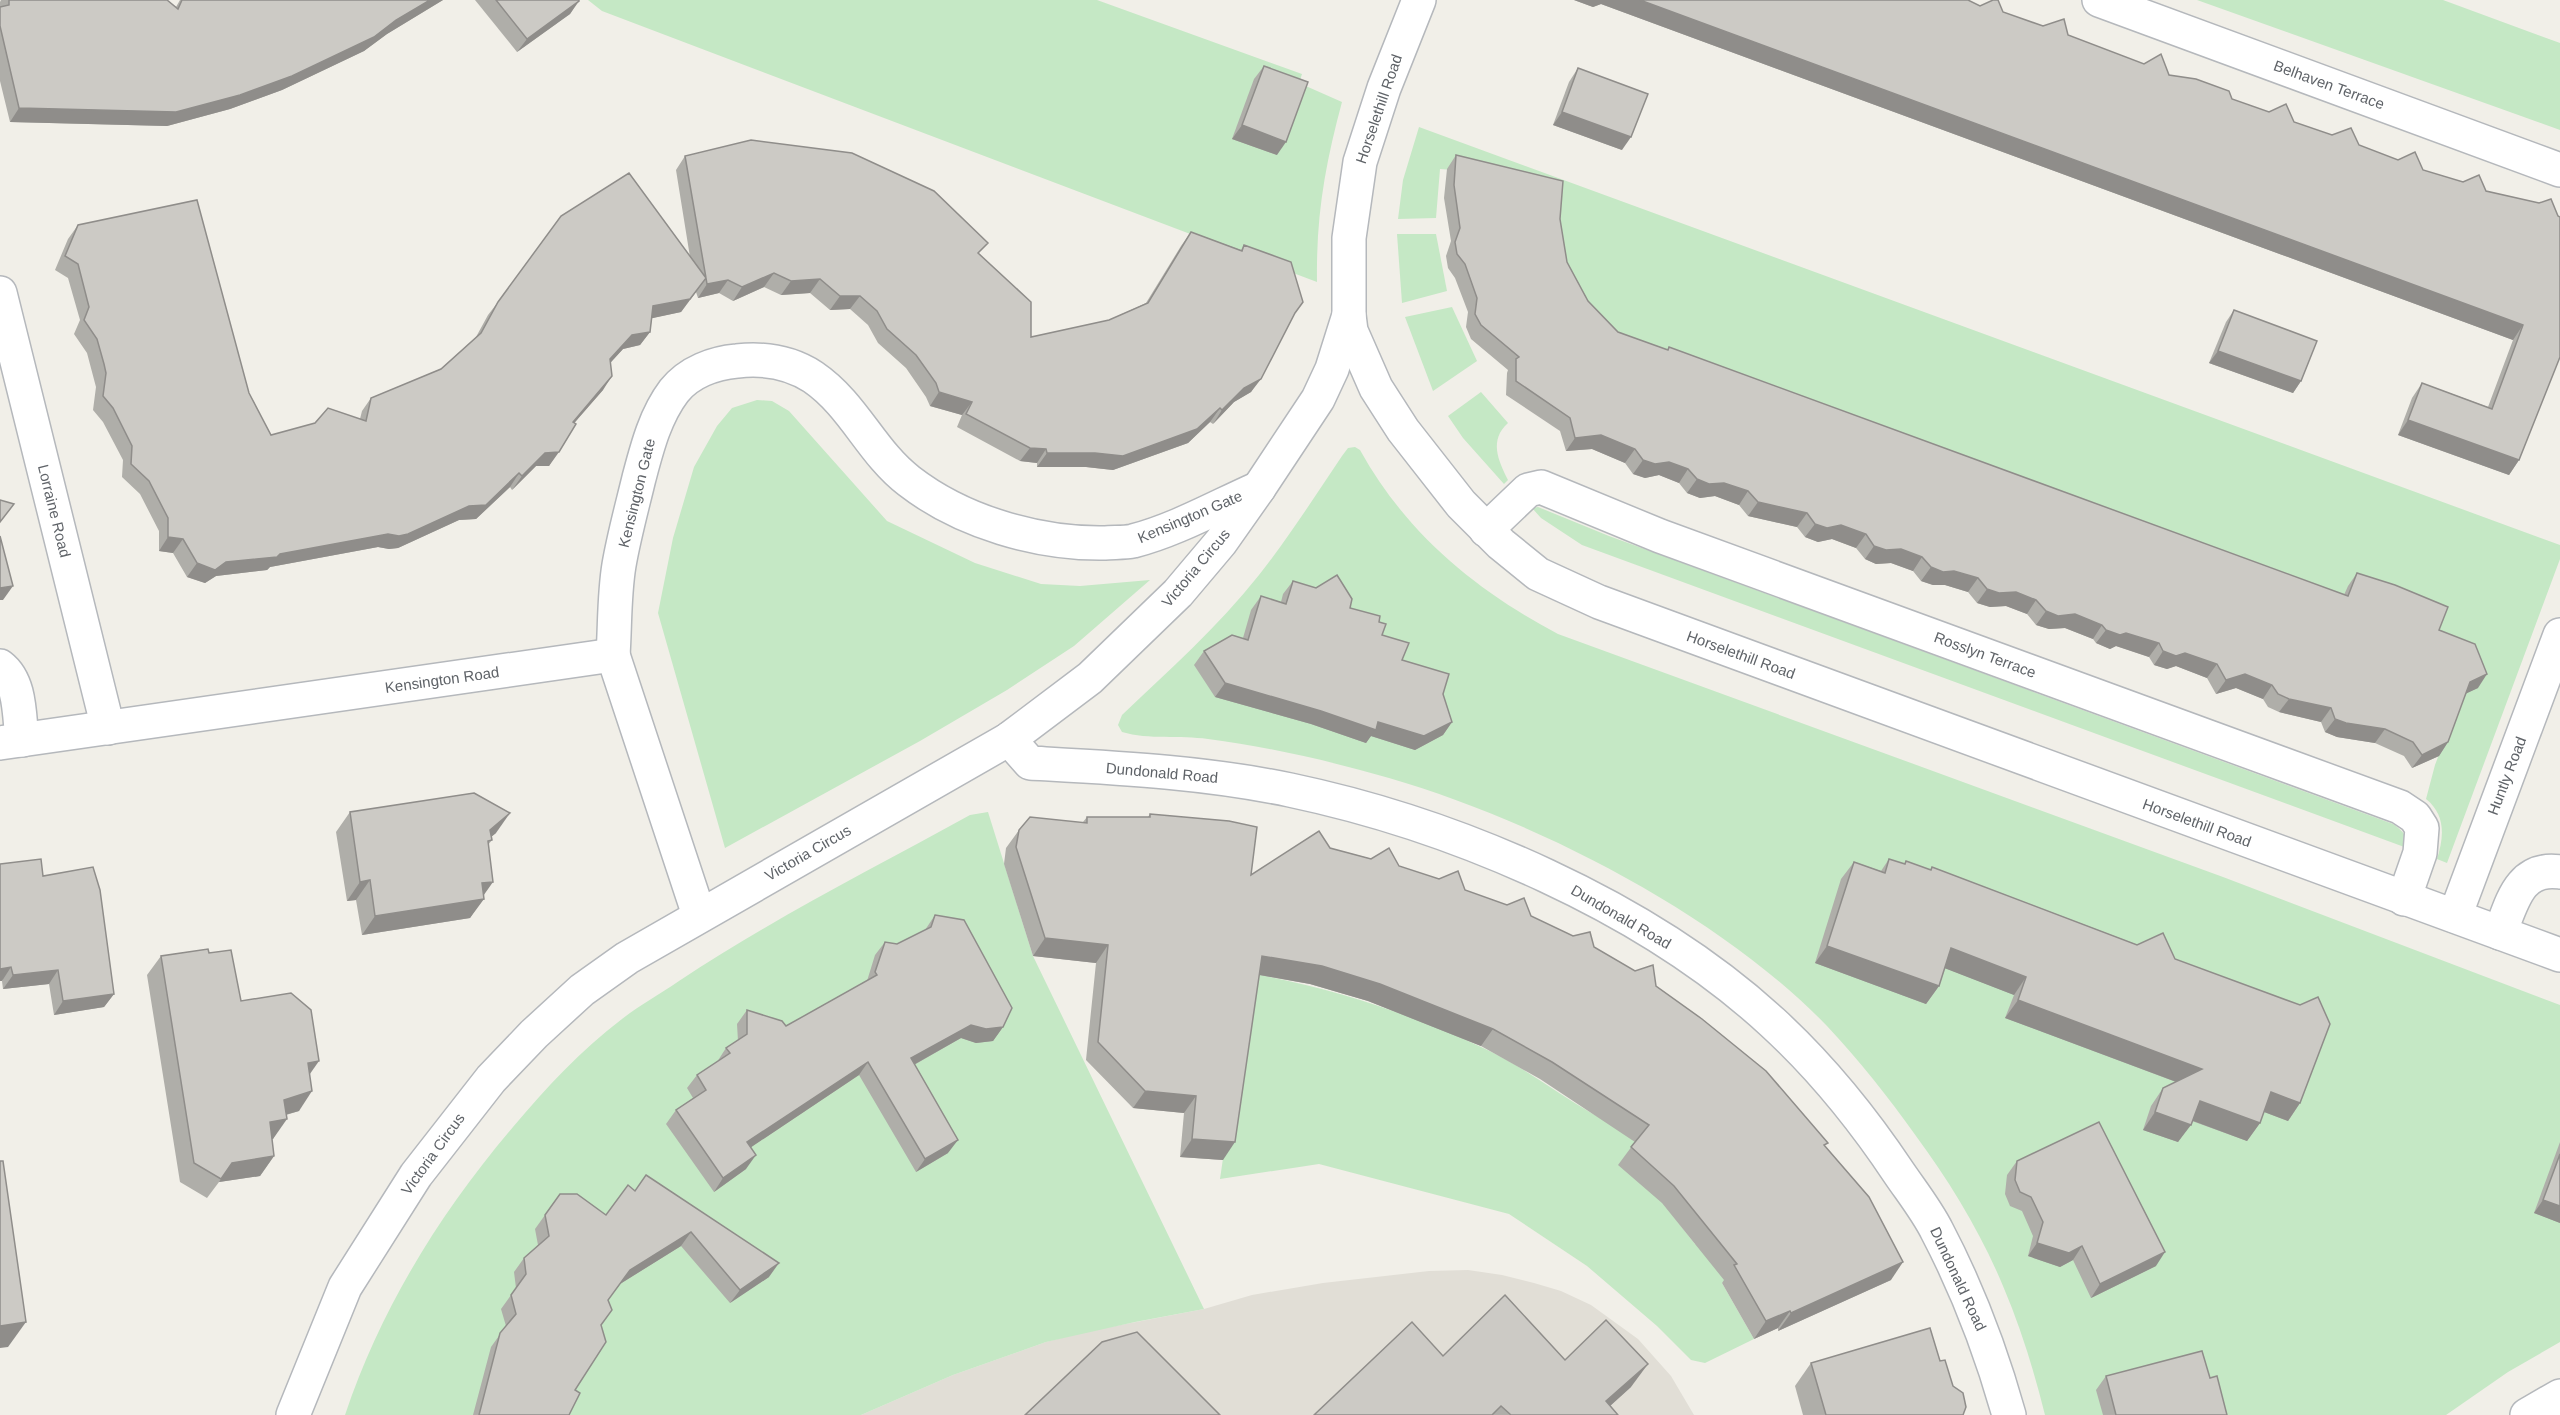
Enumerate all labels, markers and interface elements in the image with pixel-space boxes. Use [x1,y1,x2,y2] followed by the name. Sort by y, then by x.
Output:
[1352,52,1405,166] street label: Horselethill Road
[2272,57,2387,112] street label: Belhaven Terrace
[615,437,658,549] street label: Kensington Gate
[35,463,74,559] street label: Lorraine Road
[1135,487,1245,546] street label: Kensington Gate
[1158,525,1233,610] street label: Victoria Circus
[1685,627,1798,682] street label: Horselethill Road
[1932,628,2038,681] street label: Rosslyn Terrace
[384,663,500,696] street label: Kensington Road
[2484,734,2529,817] street label: Huntly Road
[1105,759,1219,786] street label: Dundonald Road
[2141,795,2254,850] street label: Horselethill Road
[762,821,854,884] street label: Victoria Circus
[1568,881,1674,952] street label: Dundonald Road
[397,1110,468,1198] street label: Victoria Circus
[1927,1224,1990,1333] street label: Dundonald Road

